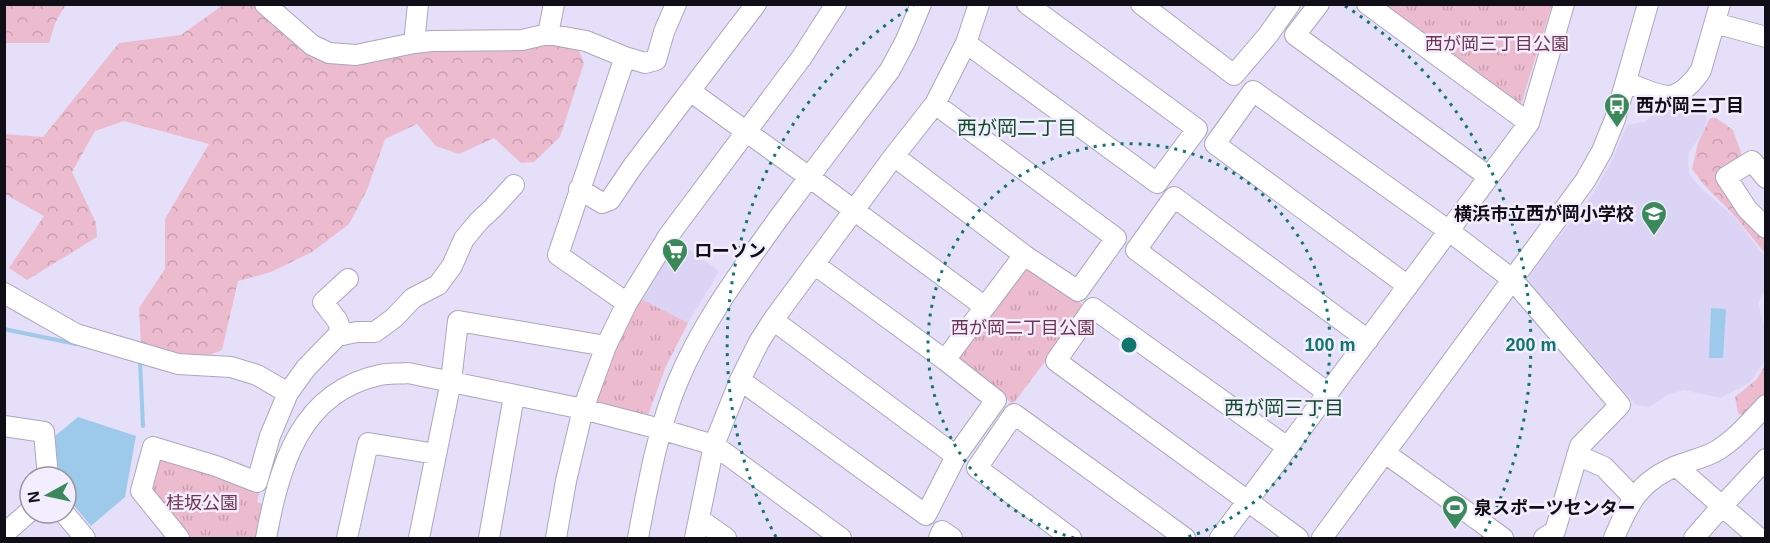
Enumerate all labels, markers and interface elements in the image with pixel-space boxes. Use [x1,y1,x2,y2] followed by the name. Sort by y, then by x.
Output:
[1425,34,1569,54] park label: 西が岡三丁目公園
[1602,91,1632,129] bus stop icon: 西が岡三丁目
[1636,96,1744,116] place label: 西が岡三丁目
[957,117,1077,139] district label: 西が岡二丁目
[1639,199,1669,237] school or university icon: 横浜市立西が岡小学校
[1454,204,1634,224] place label: 横浜市立西が岡小学校
[660,236,690,274] supermarket icon: ローソン
[694,241,766,261] place label: ローソン
[951,318,1095,338] park label: 西が岡二丁目公園
[1119,335,1139,355] centre of rings
[1304,335,1356,355] text: 100 m
[1505,335,1557,355] text: 200 m
[1224,397,1344,419] district label: 西が岡三丁目
[18,465,78,525] north arrow
[24,490,43,504] text: N
[166,493,238,513] park label: 桂坂公園
[1440,493,1470,531] sports icon: 泉スポーツセンター
[1474,498,1636,518] place label: 泉スポーツセンター

